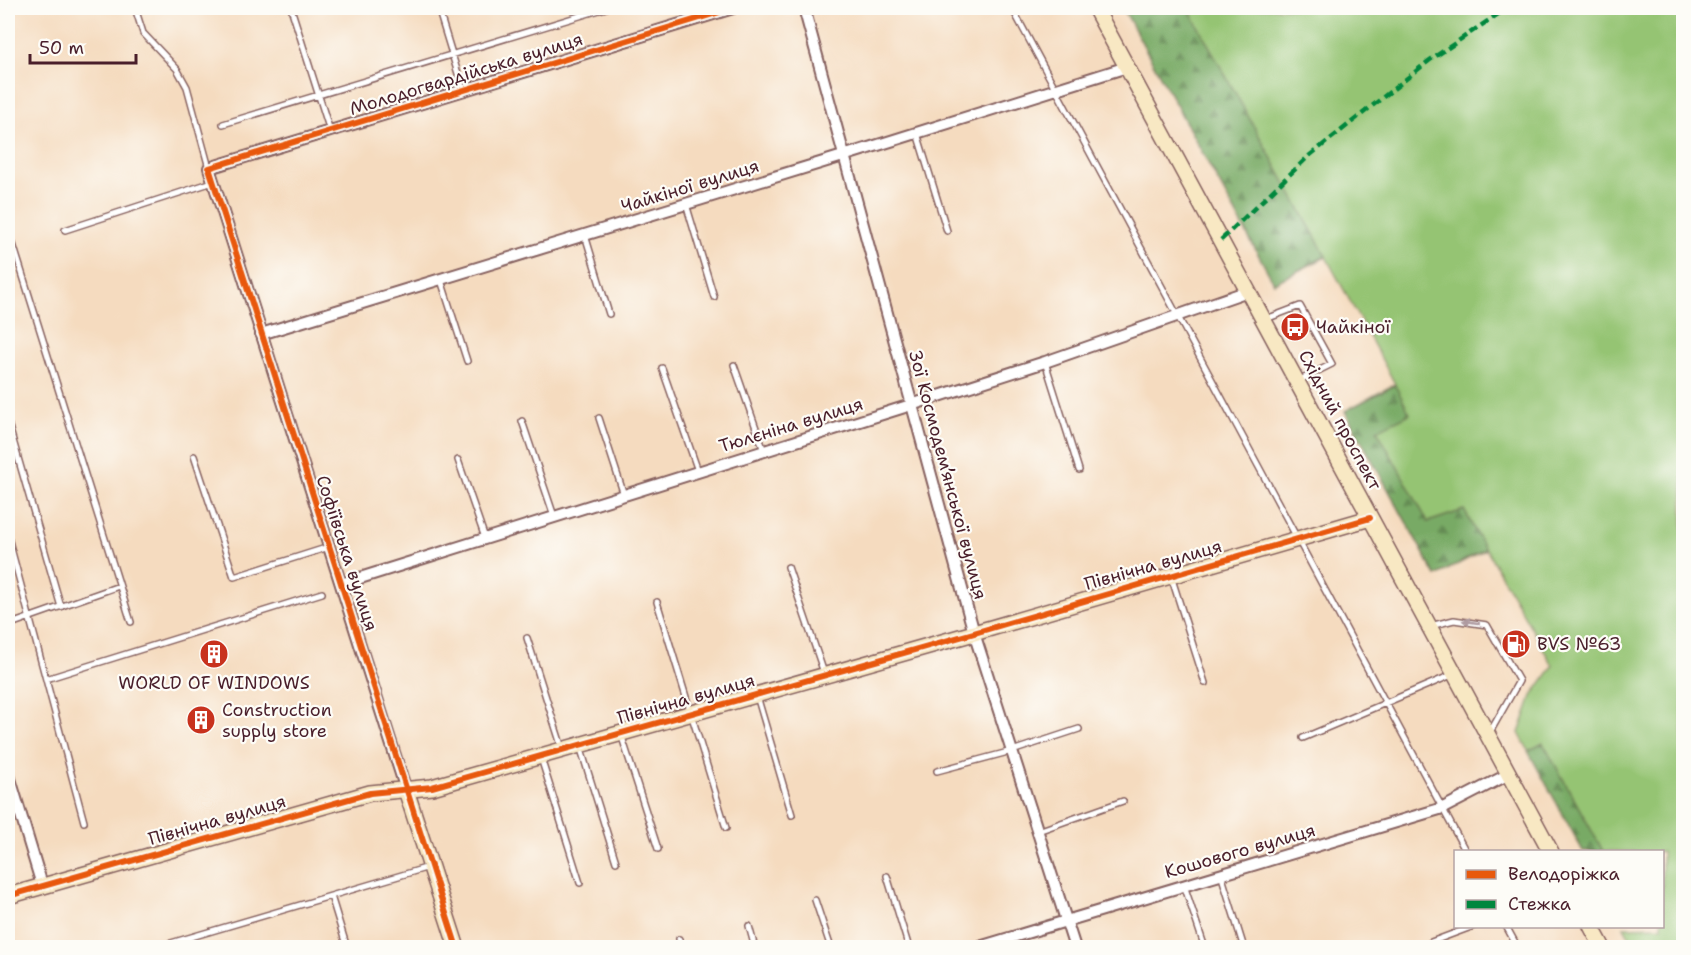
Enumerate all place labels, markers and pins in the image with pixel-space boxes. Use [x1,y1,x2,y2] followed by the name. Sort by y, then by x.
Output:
[1279,311,1311,343] bus stop icon: Чайкіної
[1316,315,1391,339] place label: Чайкіної
[1500,628,1532,660] fuel station icon: BVS №63
[1537,632,1621,656] place label: BVS №63
[198,638,230,670] building icon: WORLD OF WINDOWS
[118,671,310,695] place label: WORLD OF WINDOWS
[222,698,332,743] place label: Construction supply store
[185,704,217,736] building icon: Construction supply store

